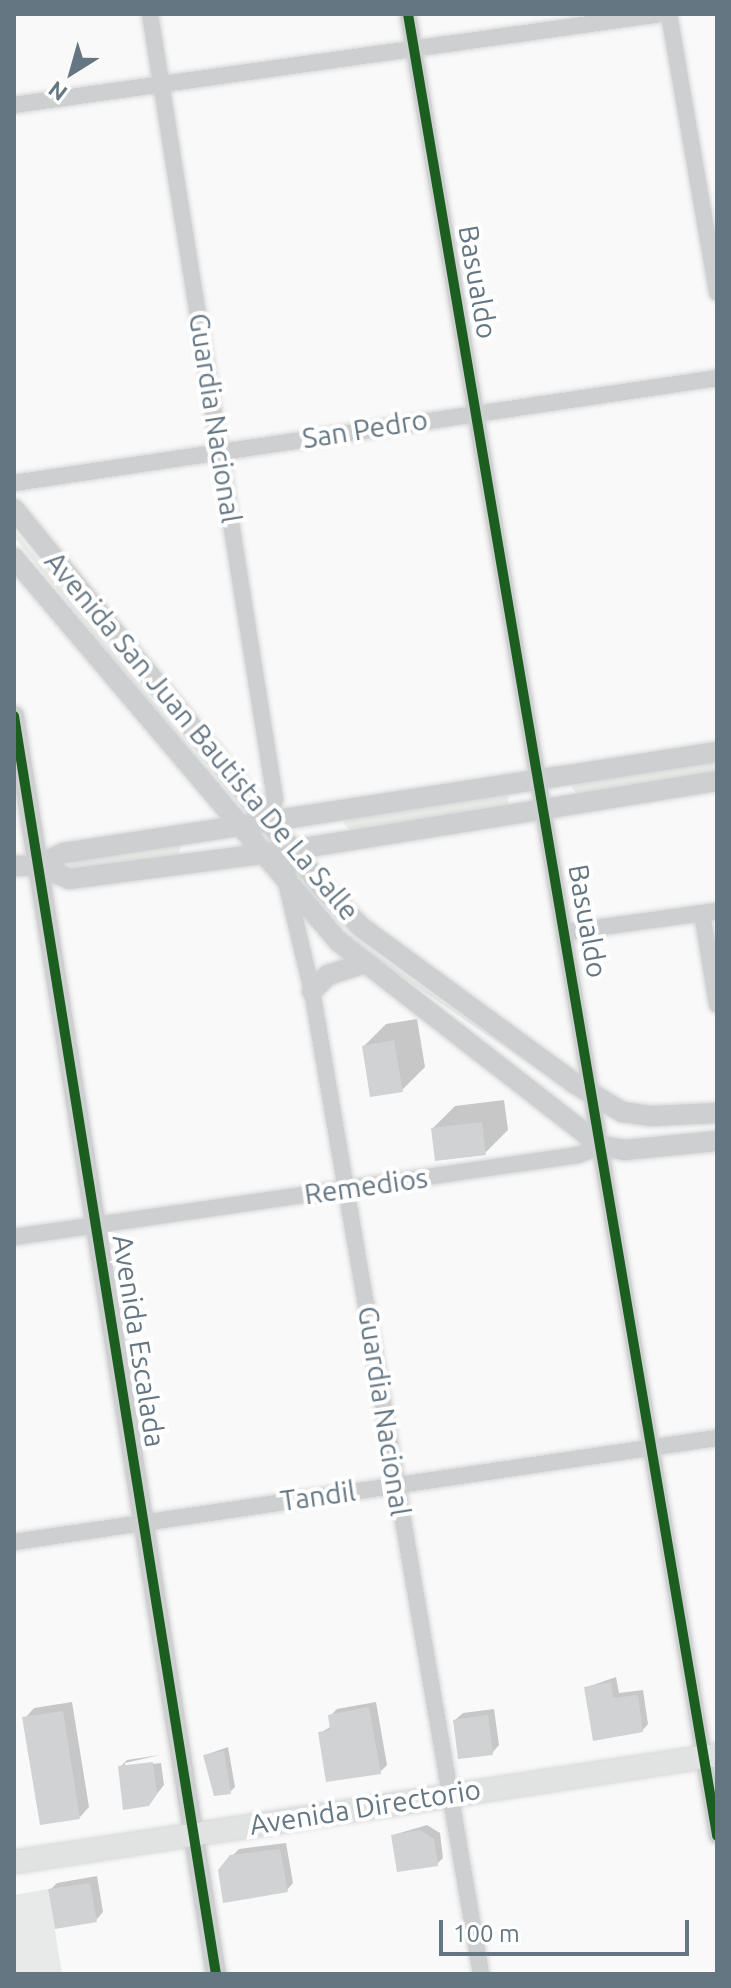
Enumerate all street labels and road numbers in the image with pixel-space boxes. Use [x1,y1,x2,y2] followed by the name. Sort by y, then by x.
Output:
[451,223,505,341] street label: Basualdo
[182,311,248,525] street label: Guardia Nacional
[300,403,430,455] street label: San Pedro
[38,545,366,927] street label: Avenida San Juan Bautista De La Salle
[561,862,615,980] street label: Basualdo
[302,1161,430,1211] street label: Remedios
[106,1232,172,1450] street label: Avenida Escalada
[351,1304,417,1518] street label: Guardia Nacional
[278,1474,358,1518] street label: Tandil
[247,1772,483,1842] street label: Avenida Directorio

